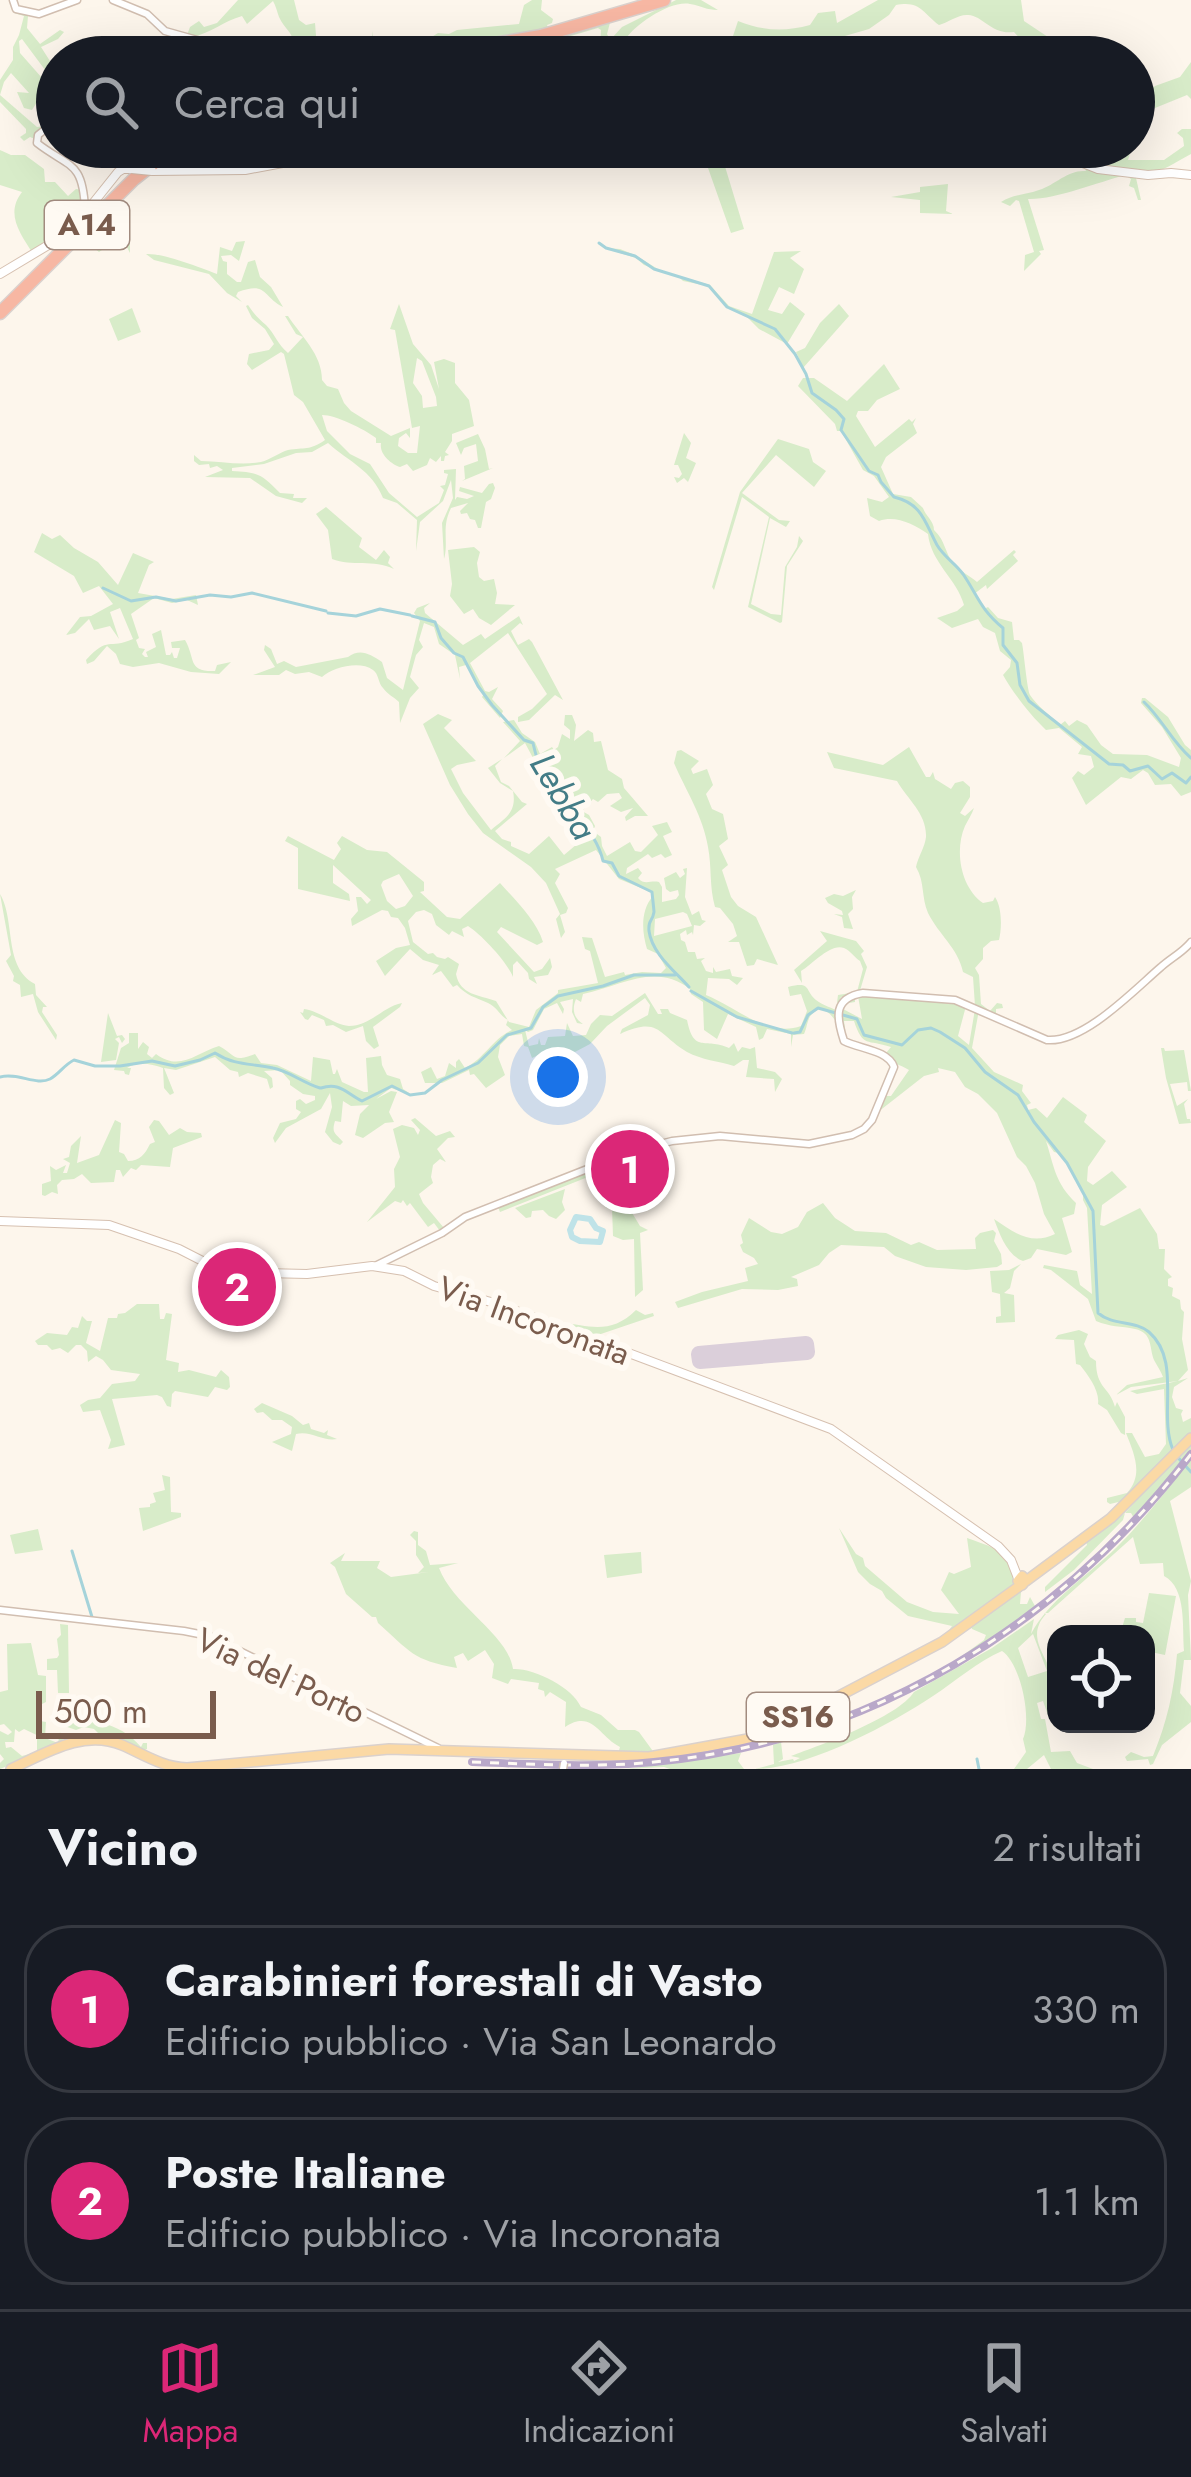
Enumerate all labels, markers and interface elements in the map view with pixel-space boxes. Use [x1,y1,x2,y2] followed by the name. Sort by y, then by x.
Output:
[36,36,1155,168] search box
[78,69,144,135] icon: search
[174,70,360,135] text: Cerca qui
[45,201,129,249] road number: A14
[518,743,610,850] water label: Lebba
[528,1047,588,1107] your location
[591,1124,669,1214] pin: 1
[198,1242,276,1332] pin: 2
[431,1264,636,1377] street label: Via Incoronata
[188,1616,373,1735] street label: Via del Porto
[1047,1625,1155,1733] map controls
[1047,1625,1155,1733] button: locate
[36,1685,216,1738] scale bar
[54,1688,148,1735] text: 500 m
[747,1693,849,1741] road number: SS16
[48,1810,198,1884] text: Vicino
[993,1819,1143,1876] text: 2 risultati
[165,1948,763,2013] text: Carabinieri forestali di Vasto
[80,1981,100,2038] text: 1
[1032,1981,1140,2038] text: 330 m
[165,2013,777,2070] text: Edificio pubblico · Via San Leonardo
[165,2140,446,2205] text: Poste Italiane
[77,2173,103,2230] text: 2
[1034,2173,1140,2230] text: 1.1 km
[165,2205,721,2262] text: Edificio pubblico · Via Incoronata
[142,2335,238,2454] tab: Mappa
[523,2335,675,2454] tab: Indicazioni
[960,2335,1049,2454] tab: Salvati

